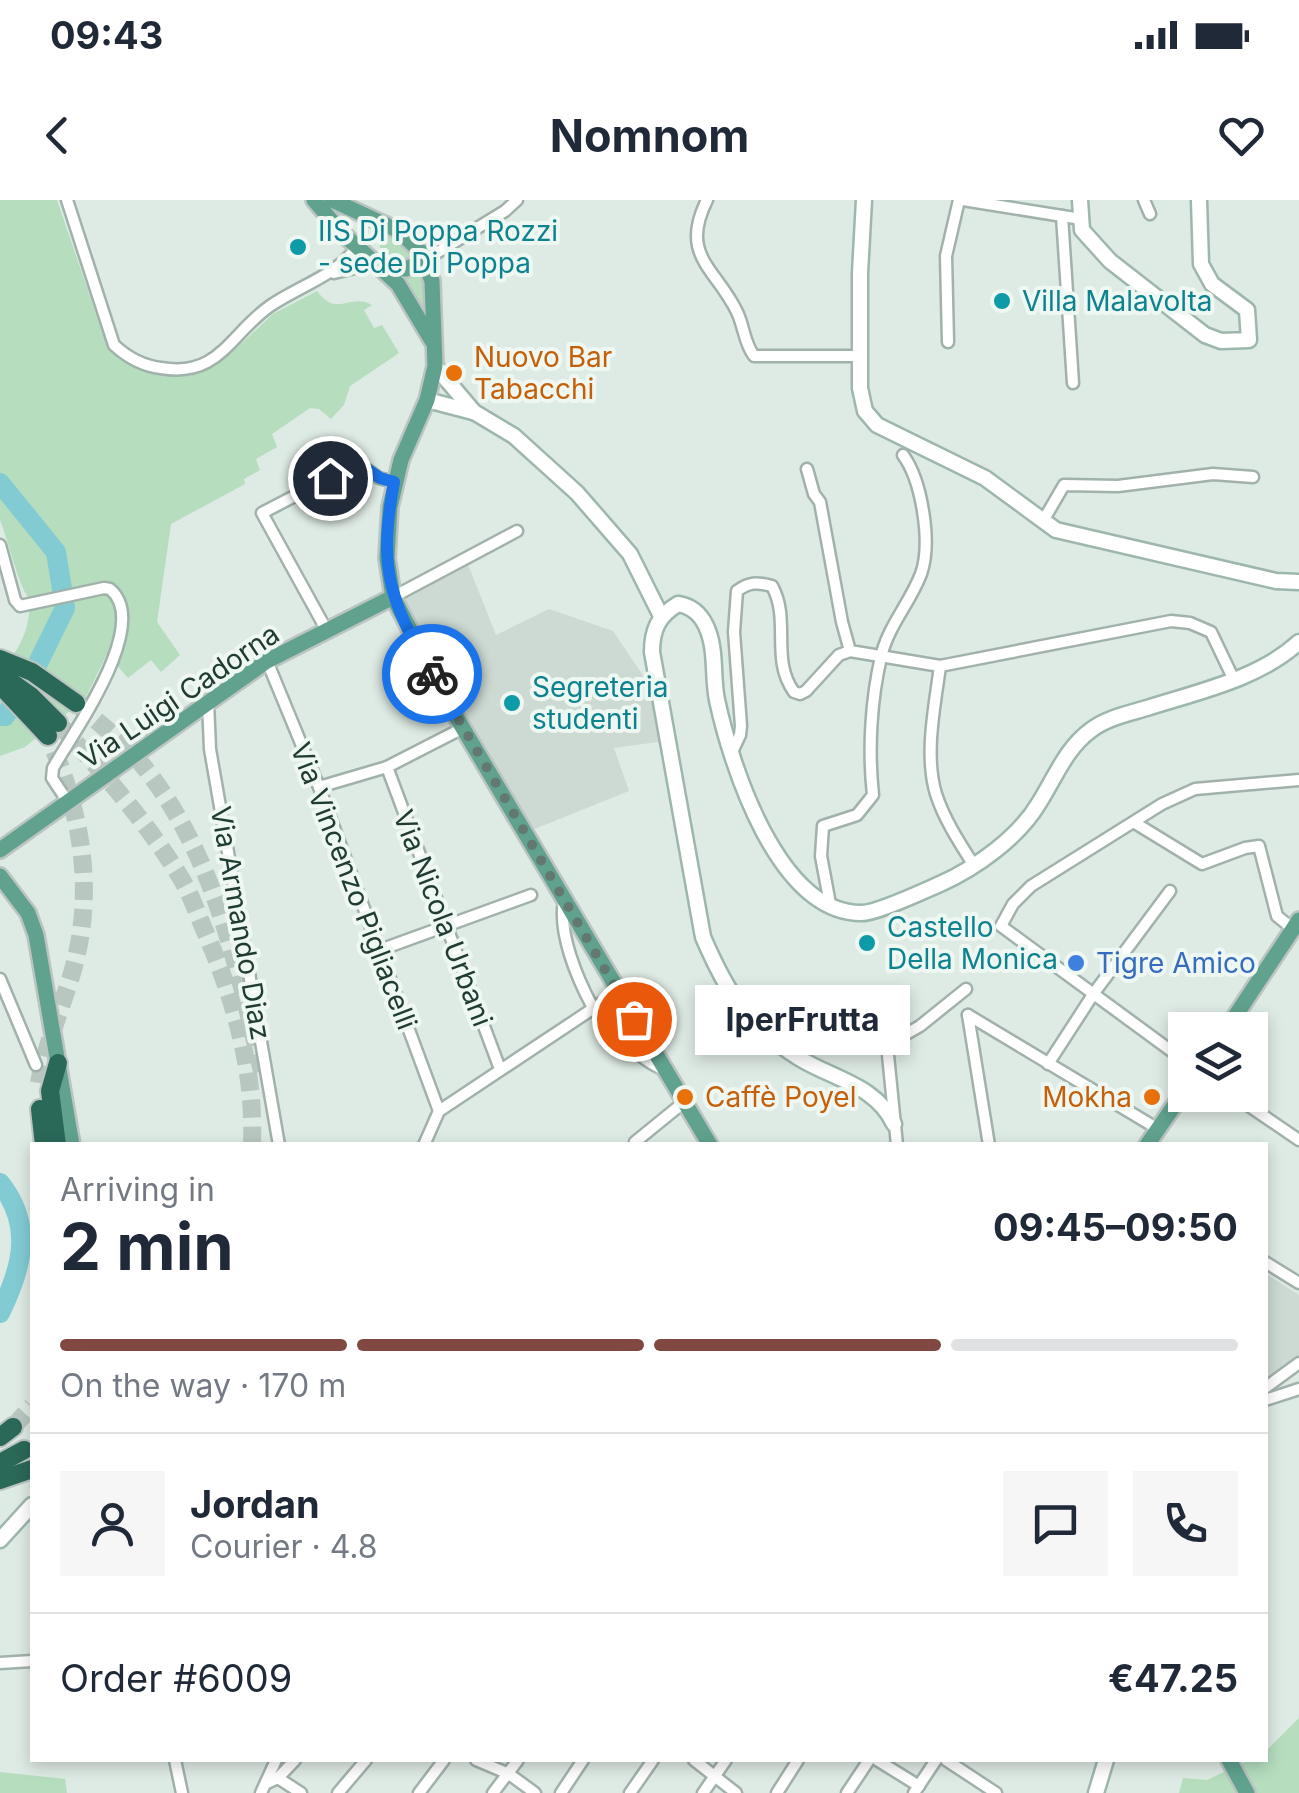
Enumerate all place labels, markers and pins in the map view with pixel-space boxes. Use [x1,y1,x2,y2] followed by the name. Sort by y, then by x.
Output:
[318,214,558,280] place label: IIS Di Poppa Rozzi - sede Di Poppa
[287,236,309,258] marker: IIS Di Poppa Rozzi - sede Di Poppa
[1022,284,1213,318] place label: Villa Malavolta
[991,290,1013,312] marker: Villa Malavolta
[474,340,612,406] place label: Nuovo Bar Tabacchi
[443,362,465,384] marker: Nuovo Bar Tabacchi
[288,436,373,521] pin
[532,670,669,736] place label: Segreteria studenti
[501,692,523,714] marker: Segreteria studenti
[887,910,1058,976] place label: Castello Della Monica
[856,932,878,954] marker: Castello Della Monica
[1096,946,1256,980] place label: Tigre Amico
[1065,952,1087,974] marker: Tigre Amico
[592,977,677,1062] pin
[694,984,909,1054] callout: IperFrutta
[705,1080,856,1114] place label: Caffè Poyel
[1042,1080,1132,1114] place label: Mokha
[674,1086,696,1108] marker: Caffè Poyel
[1141,1086,1163,1108] marker: Mokha

